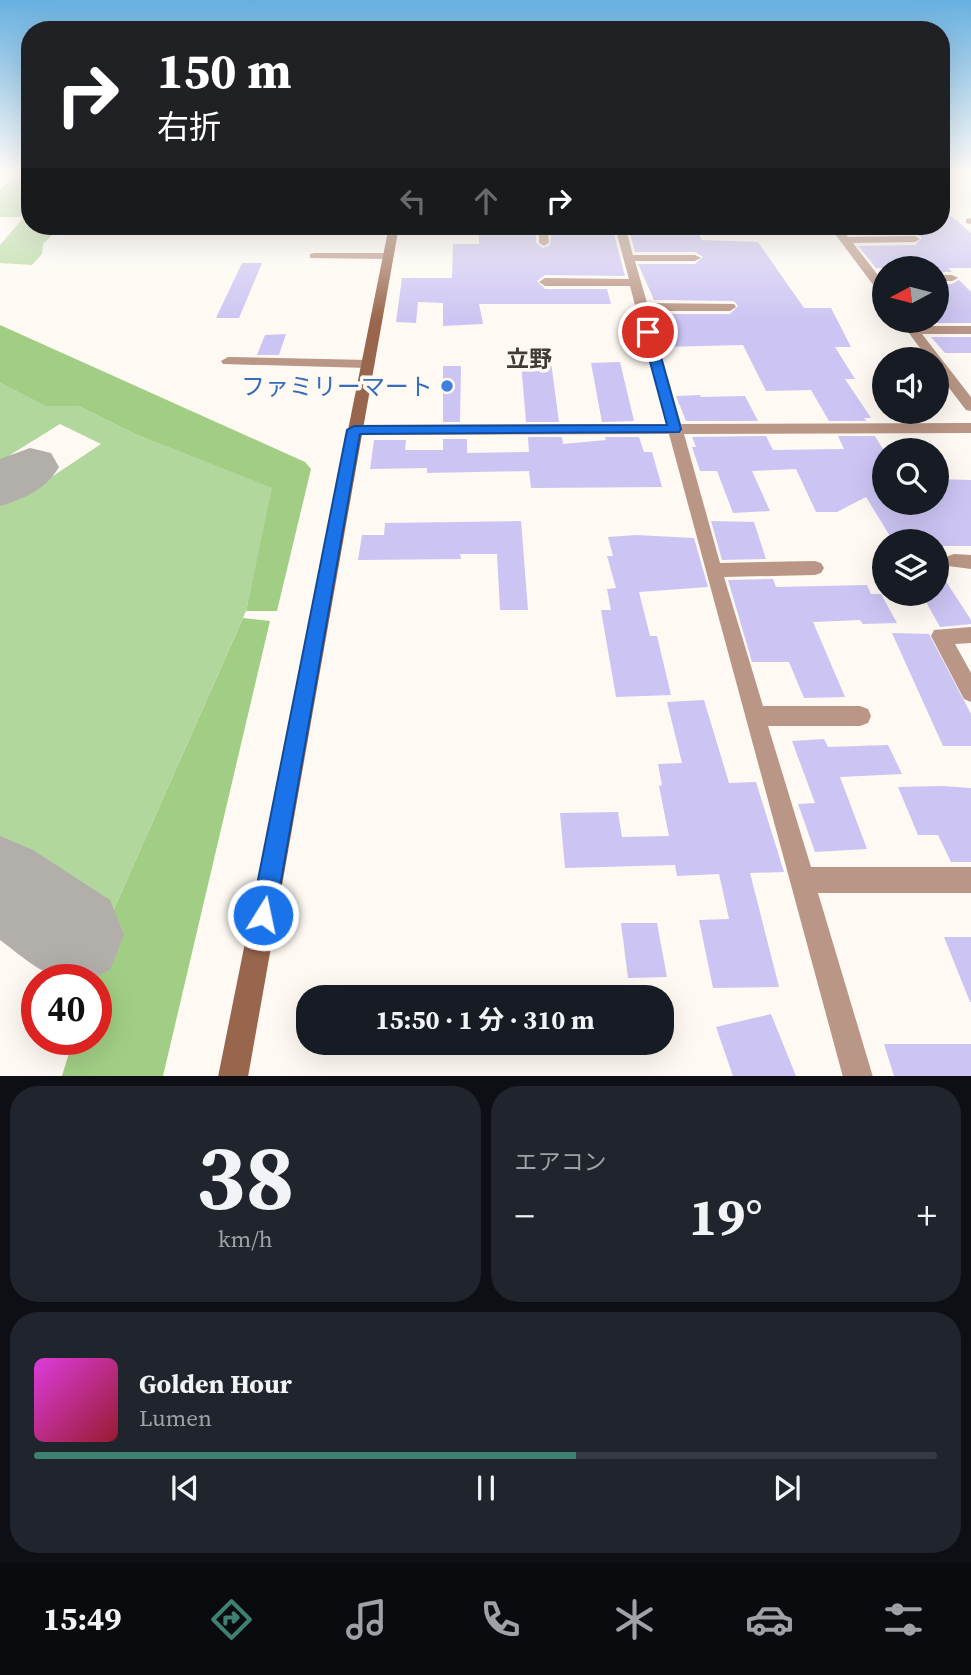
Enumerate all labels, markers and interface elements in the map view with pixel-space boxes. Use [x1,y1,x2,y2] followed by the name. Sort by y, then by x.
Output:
[157,37,292,104] text: 150 m
[42,49,133,140] icon: right
[157,105,221,149] text: 右折
[394,182,432,220] icon: left
[467,182,505,220] icon: ahead
[540,182,578,220] icon: right
[872,256,948,332] north arrow
[872,256,949,606] map controls
[618,302,678,362] pin
[629,313,667,351] icon: arrive
[506,343,552,375] district label: 立野
[872,347,949,424] button: sound
[241,370,433,403] place label: ファミリーマート
[439,378,455,394] marker: ファミリーマート
[872,438,949,515] button: search
[872,529,949,606] button: layers
[226,878,300,952] position arrow
[21,964,112,1055] speed limit sign: 40
[375,1002,595,1038] text: 15:50 · 1 分 · 310 m
[196,1115,295,1239] text: 38
[515,1146,607,1178] text: エアコン
[689,1181,762,1252] text: 19°
[515,1190,535,1242] text: −
[917,1190,937,1242] text: +
[218,1223,273,1255] text: km/h
[139,1366,292,1402] text: Golden Hour
[139,1402,212,1434] text: Lumen
[166,1469,204,1507] icon: previous
[467,1469,505,1507] icon: pause
[768,1469,806,1507] icon: next
[207,1595,256,1644] icon: directions
[342,1595,391,1644] icon: music
[476,1595,525,1644] icon: phone
[610,1595,659,1644] icon: climate
[745,1595,794,1644] icon: car
[879,1595,928,1644] icon: filters
[43,1597,122,1641] text: 15:49

